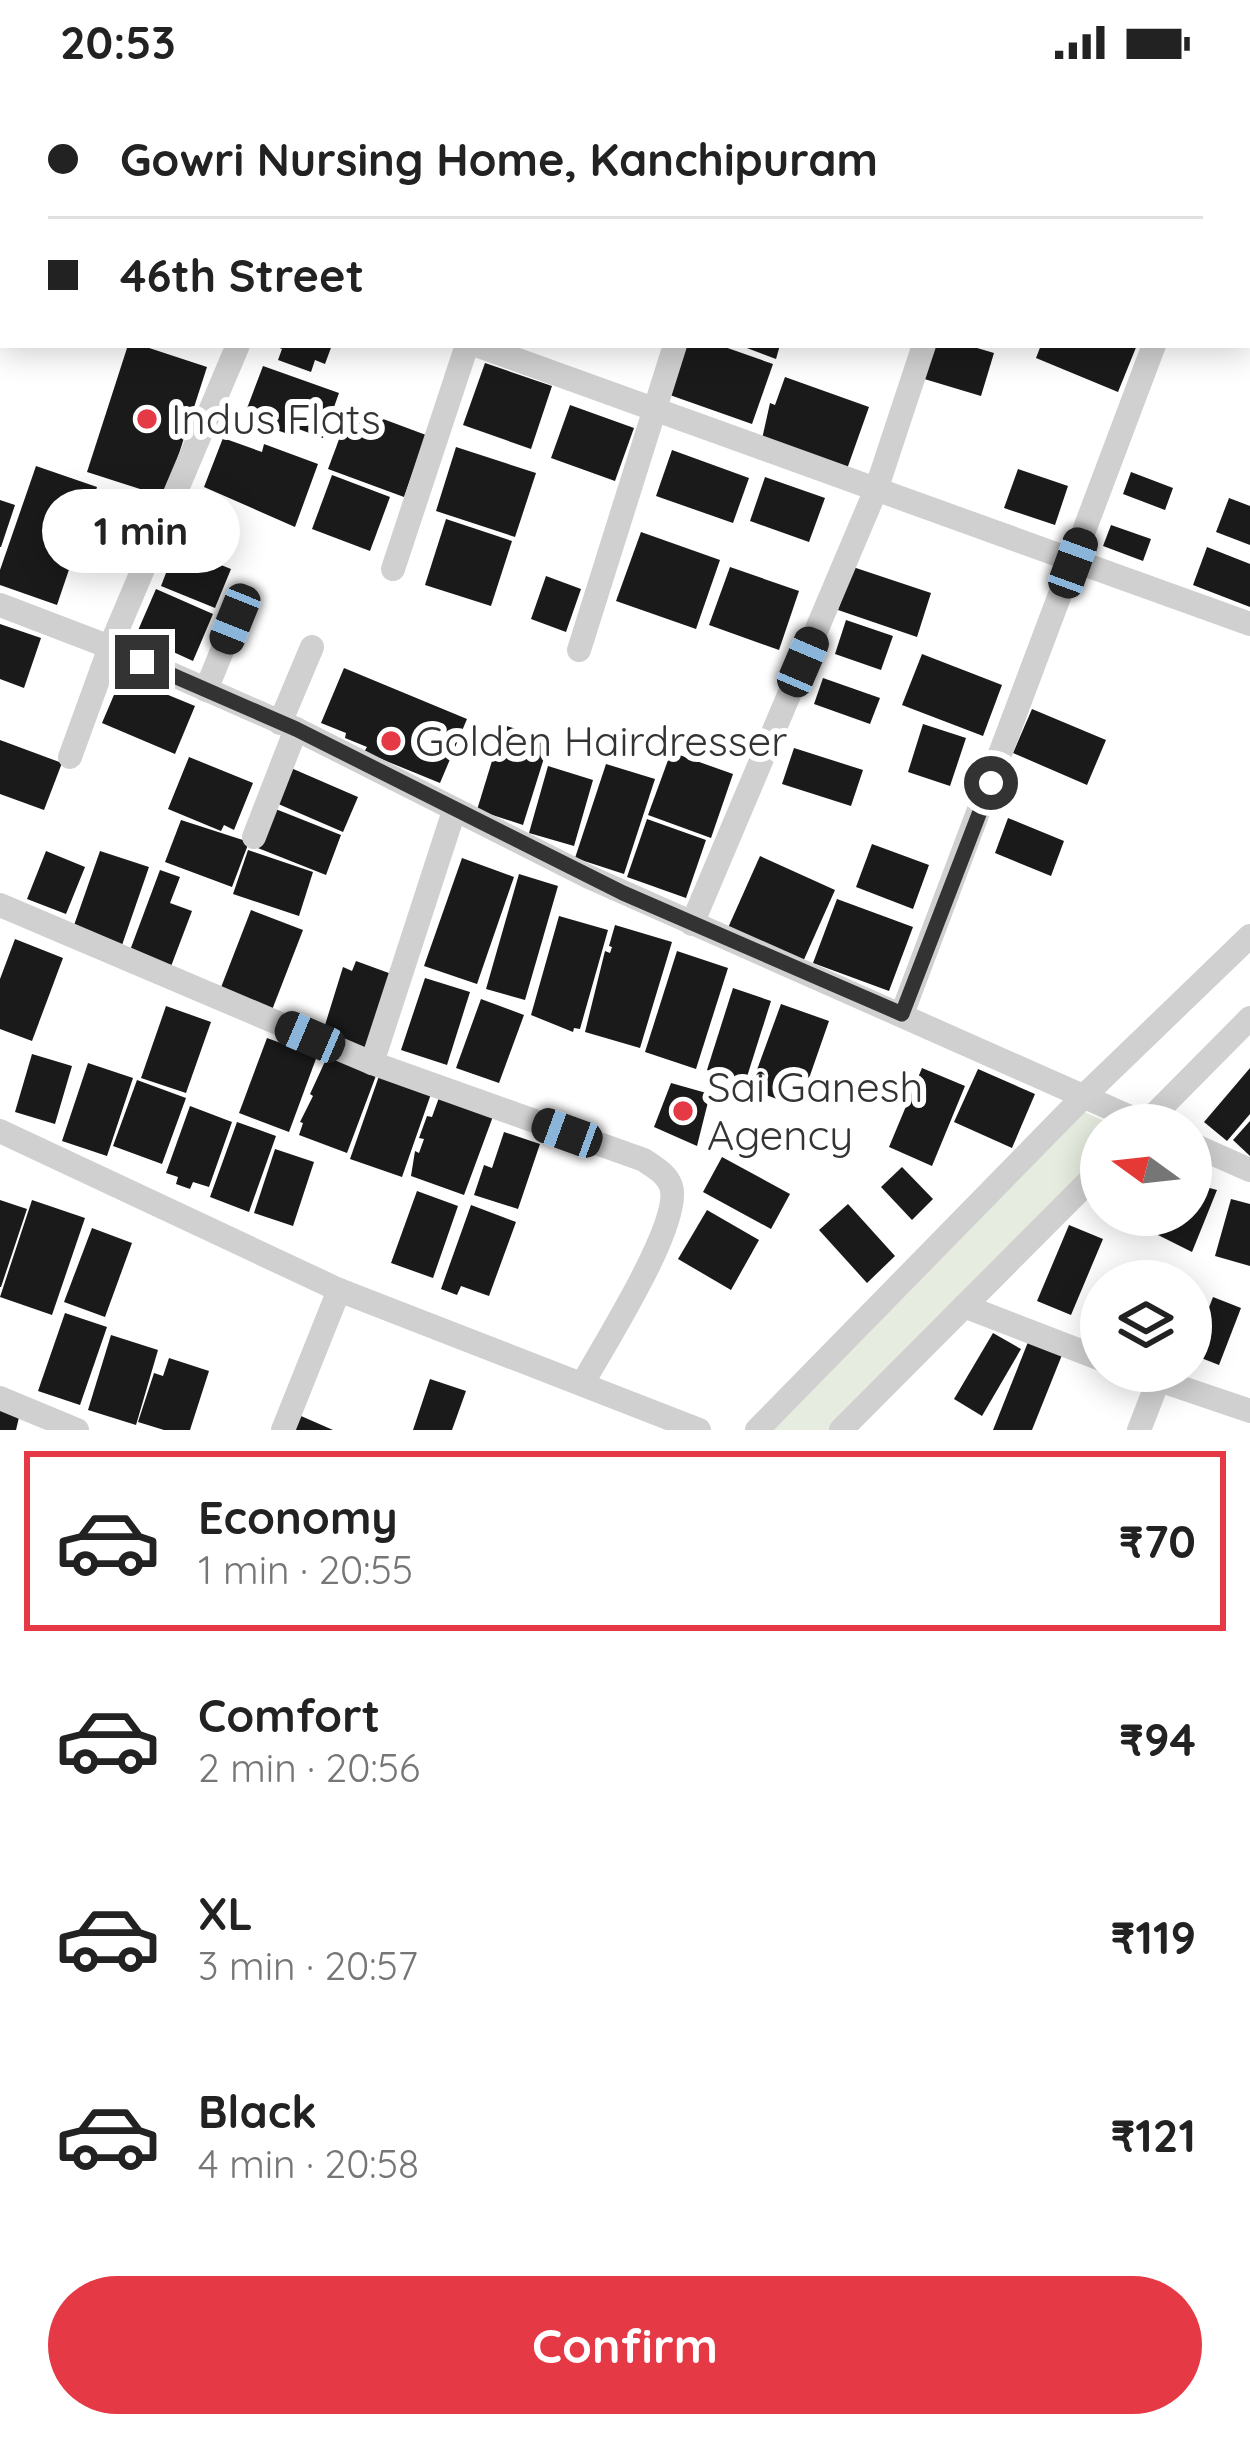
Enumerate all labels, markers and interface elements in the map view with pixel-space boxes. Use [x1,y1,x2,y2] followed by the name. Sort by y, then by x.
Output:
[60,14,176,70] text: 20:53
[120,131,878,187] text: Gowri Nursing Home, Kanchipuram
[120,247,364,303] text: 46th Street
[171,392,381,445] place label: Indus Flats
[134,406,160,432] marker: Indus Flats
[43,488,241,572] callout: 1 min
[94,506,188,555] text: 1 min
[1044,523,1102,603] car
[205,579,265,659] car
[772,622,834,702] car
[115,635,169,689] route end
[415,714,787,767] place label: Golden Hairdresser
[378,728,404,754] marker: Golden Hairdresser
[964,756,1018,810] route start
[270,1006,350,1068] car
[707,1060,923,1161] place label: Sai Ganesh Agency
[670,1098,696,1124] marker: Sai Ganesh Agency
[527,1104,607,1162] car
[1080,1104,1212,1236] north arrow
[1080,1104,1212,1392] map controls
[1080,1260,1212,1392] button: layers
[54,1487,162,1595] icon: car
[198,1489,398,1545] text: Economy
[1119,1513,1196,1569] text: ₹70
[198,1545,413,1594] text: 1 min · 20:55
[54,1685,162,1793] icon: car
[198,1687,380,1743] text: Comfort
[1119,1711,1196,1767] text: ₹94
[198,1743,420,1792] text: 2 min · 20:56
[54,1883,162,1991] icon: car
[198,1885,253,1941] text: XL
[1111,1909,1196,1965] text: ₹119
[198,1941,418,1990] text: 3 min · 20:57
[54,2081,162,2189] icon: car
[198,2083,317,2139] text: Black
[1110,2107,1196,2163] text: ₹121
[198,2139,419,2188] text: 4 min · 20:58
[48,2276,1202,2414] button: Confirm

